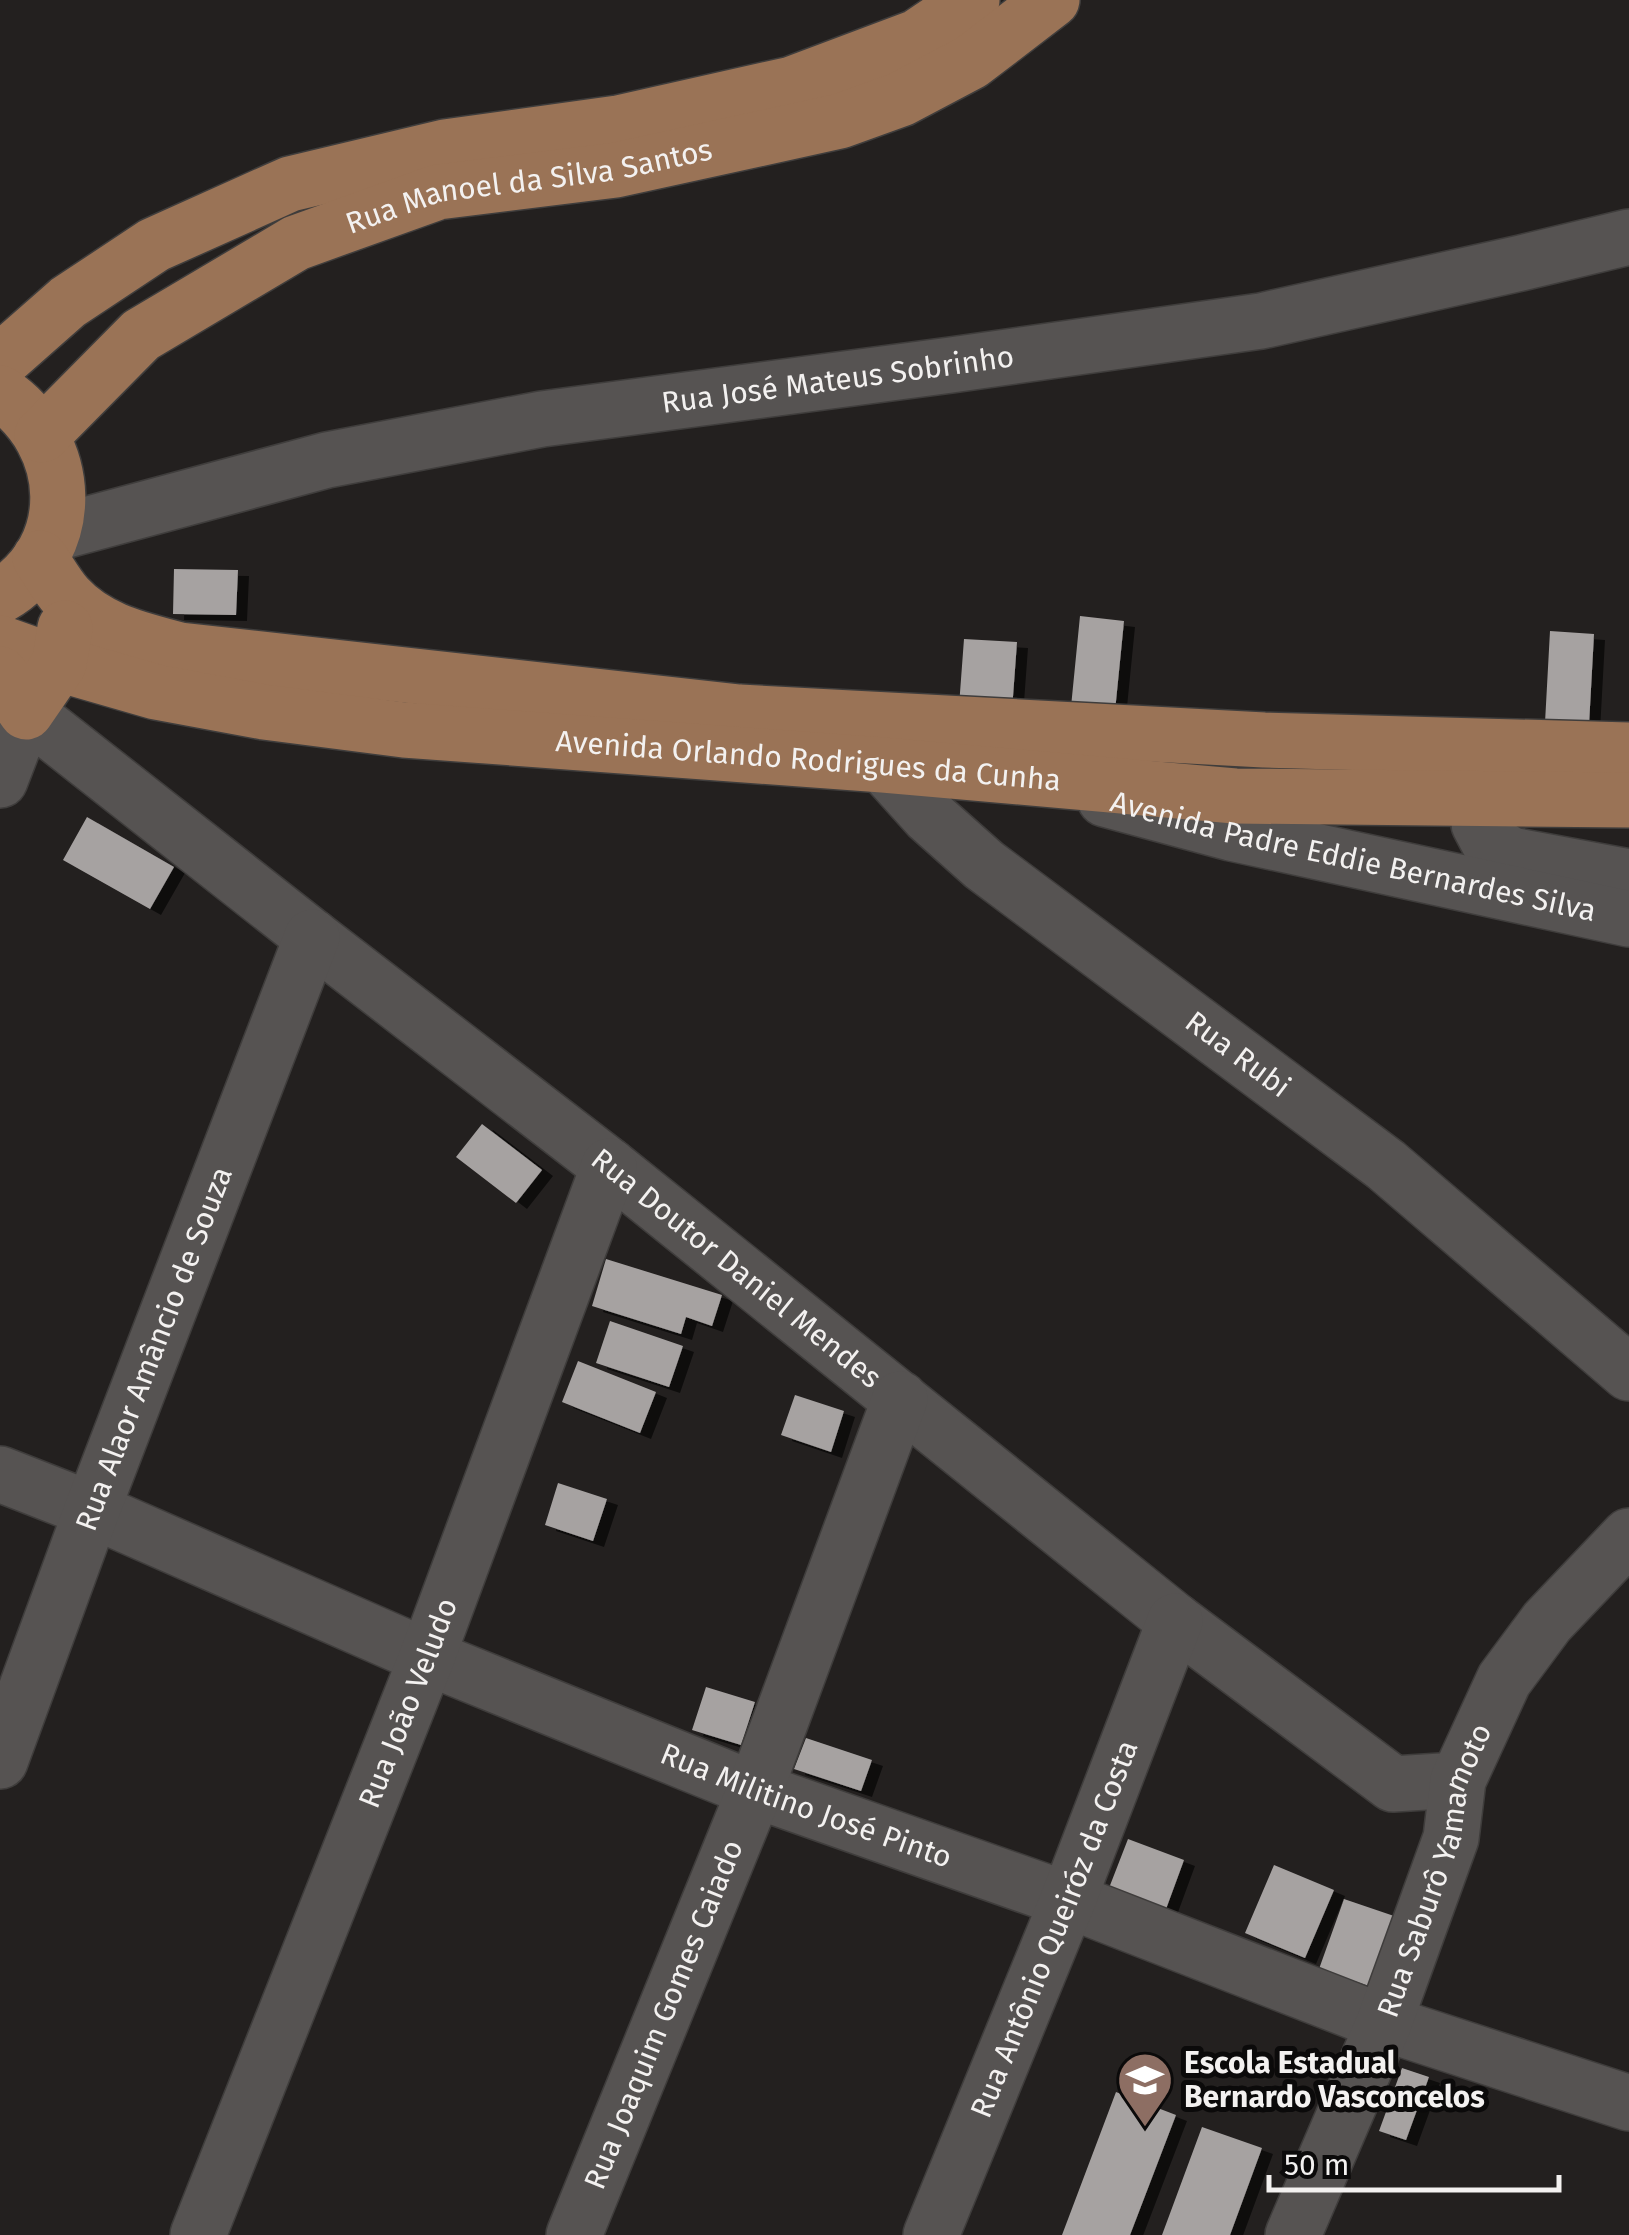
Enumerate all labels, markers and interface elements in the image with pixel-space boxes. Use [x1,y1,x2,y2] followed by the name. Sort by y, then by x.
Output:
[341,131,715,242] street label: Rua Manoel da Silva Santos
[659,338,1016,421] street label: Rua José Mateus Sobrinho
[554,723,1062,799] street label: Avenida Orlando Rodrigues da Cunha
[1107,783,1599,929] street label: Avenida Padre Eddie Bernardes Silva
[1178,1003,1297,1105] street label: Rua Rubi
[584,1141,889,1396] street label: Rua Doutor Daniel Mendes
[68,1162,240,1536] street label: Rua Alaor Amâncio de Souza
[351,1593,465,1813] street label: Rua João Veludo
[1370,1718,1499,2022] street label: Rua Saburô Yamamoto
[963,1735,1146,2123] street label: Rua Antônio Queiróz da Costa
[655,1736,957,1876] street label: Rua Militino José Pinto
[577,1835,751,2194] street label: Rua Joaquim Gomes Caiado
[1184,2045,1485,2115] place label: Escola Estadual Bernardo Vasconcelos
[1115,2050,1175,2129] school or university icon: Escola Estadual Bernardo Vasconcelos
[1269,2130,1559,2192] scale bar
[1284,2147,1349,2183] text: 50 m

